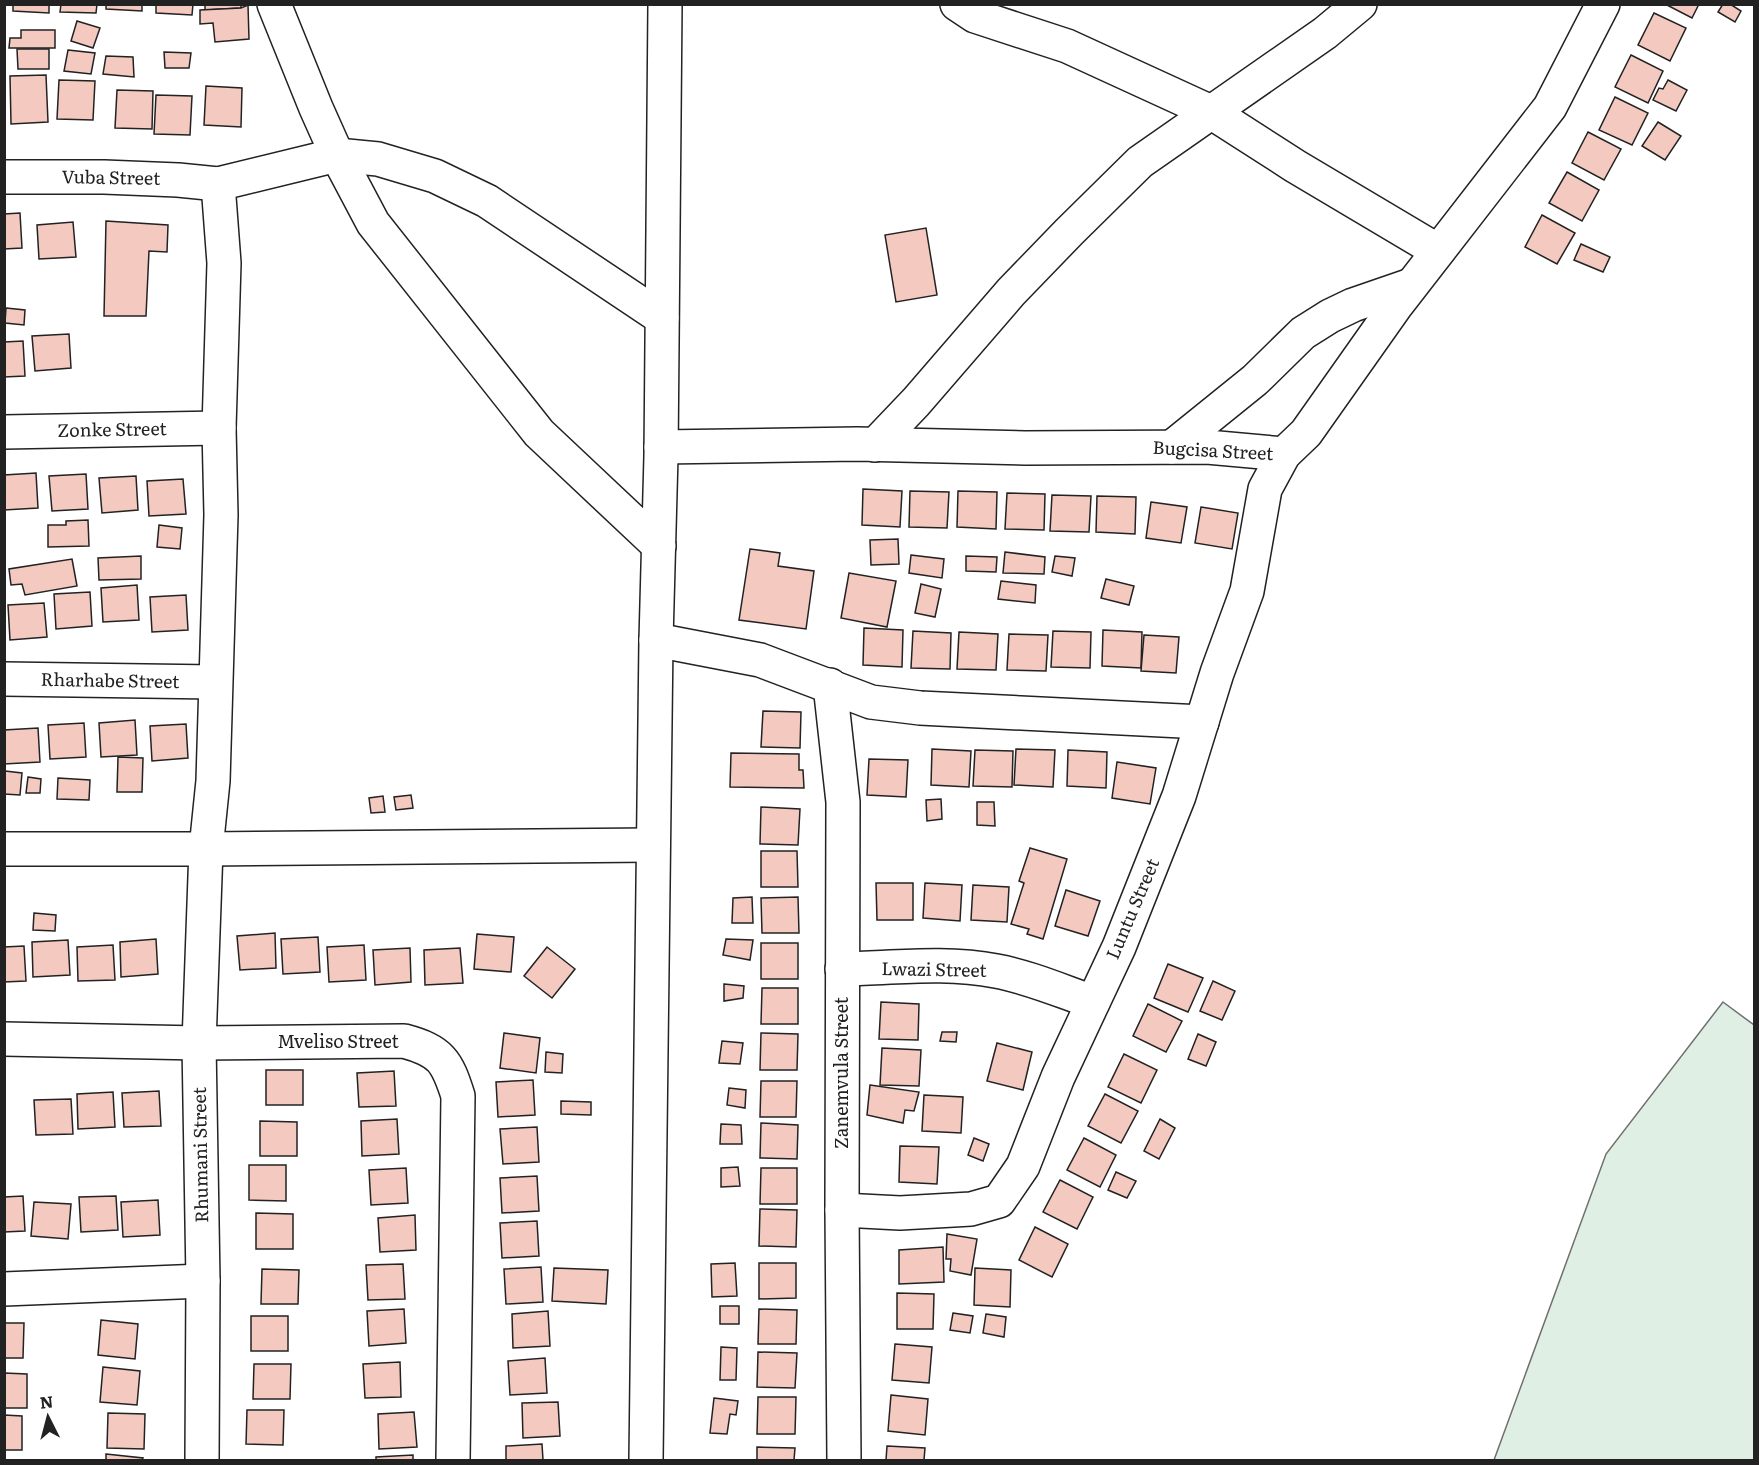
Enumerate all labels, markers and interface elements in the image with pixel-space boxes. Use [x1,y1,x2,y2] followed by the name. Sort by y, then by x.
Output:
[61,162,161,191] street label: Vuba Street
[57,414,168,443] street label: Zonke Street
[1152,433,1275,466] street label: Bugcisa Street
[40,665,180,694] street label: Rharhabe Street
[1098,853,1165,963] street label: Luntu Street
[881,954,988,983] street label: Lwazi Street
[827,996,854,1149] street label: Zanemvula Street
[277,1027,400,1054] street label: Mveliso Street
[185,1086,214,1223] street label: Rhumani Street
[18,1387,78,1447] north arrow
[38,1388,54,1414] text: N

